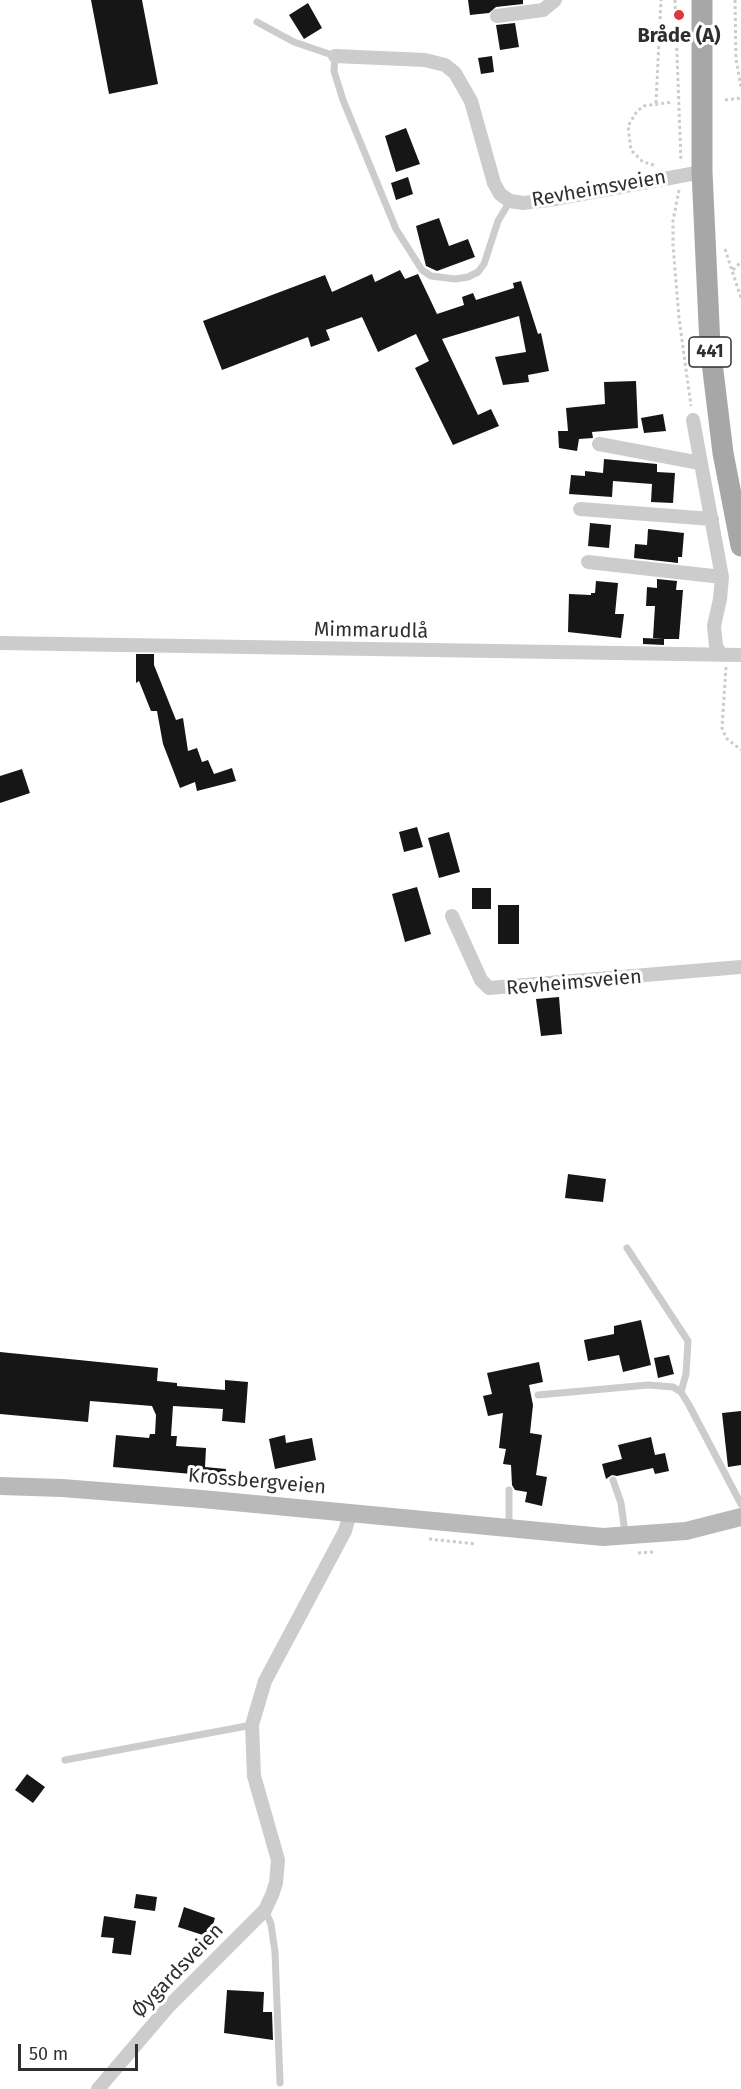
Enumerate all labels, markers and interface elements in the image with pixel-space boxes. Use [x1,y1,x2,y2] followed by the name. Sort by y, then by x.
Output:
[672,8,686,22] marker: Bråde (A)
[637,24,721,48] place label: Bråde (A)
[530,165,668,213] street label: Revheimsveien
[689,337,731,367] road number: 441
[314,618,428,644] street label: Mimmarudlå
[505,965,643,1001] street label: Revheimsveien
[187,1464,327,1500] street label: Krossbergveien
[127,1919,229,2023] street label: Øygardsveien
[21,2032,141,2070] scale bar
[29,2043,68,2065] text: 50 m

